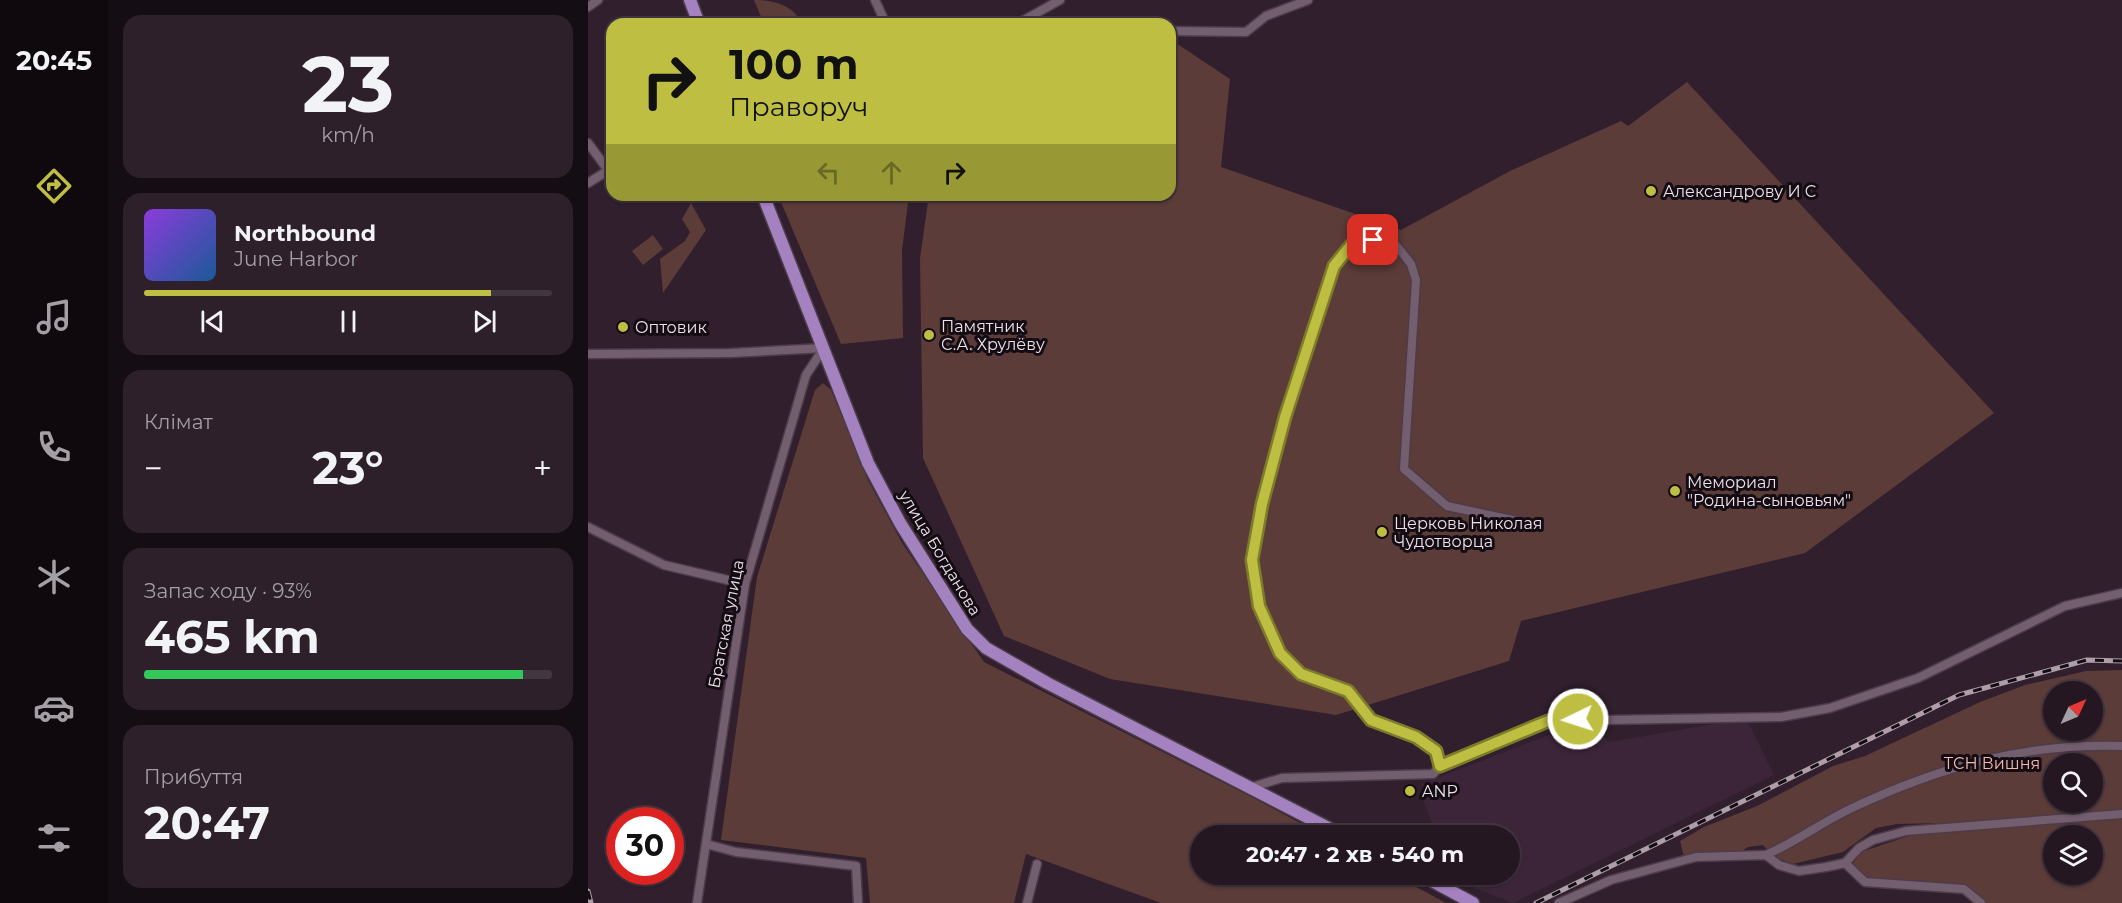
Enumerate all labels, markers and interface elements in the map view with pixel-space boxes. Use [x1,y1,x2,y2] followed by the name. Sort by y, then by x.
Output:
[302,36,394,132] text: 23
[729,38,858,90] text: 100 m
[630,42,708,120] icon: right
[16,44,92,77] text: 20:45
[729,90,868,123] text: Праворуч
[321,123,375,147] text: km/h
[812,156,845,189] icon: left
[875,156,908,189] icon: ahead
[938,156,971,189] icon: right
[33,165,75,207] icon: directions
[1663,182,1816,201] place label: Александрову И С
[1644,184,1658,198] marker: Александрову И С
[1347,214,1398,265] pin
[234,220,376,247] text: Northbound
[1356,223,1389,256] icon: arrive
[234,247,358,271] text: June Harbor
[33,296,75,338] icon: music
[196,305,229,338] icon: previous
[332,305,365,338] icon: pause
[468,305,501,338] icon: next
[941,317,1045,354] place label: Памятник С.А. Хрулёву
[635,318,707,337] place label: Оптовик
[616,320,630,334] marker: Оптовик
[922,328,936,342] marker: Памятник С.А. Хрулёву
[144,410,213,434] text: Клімат
[33,426,75,468] icon: phone
[312,440,384,495] text: 23°
[144,448,163,488] text: −
[533,448,552,488] text: +
[1687,473,1851,510] place label: Мемориал "Родина-сыновьям"
[1668,484,1682,498] marker: Мемориал "Родина-сыновьям"
[895,486,985,619] street label: улица Богданова
[1394,514,1542,551] place label: Церковь Николая Чудотворца
[1375,525,1389,539] marker: Церковь Николая Чудотворца
[33,556,75,598] icon: climate
[704,558,748,690] street label: Братская улица
[144,579,312,603] text: Запас ходу · 93%
[144,609,320,664] text: 465 km
[2043,681,2103,741] north arrow
[2043,681,2103,885] map controls
[33,687,75,729] icon: car
[1546,687,1610,751] position arrow
[2043,753,2103,813] button: search
[1944,754,2040,773] park label: ТСН Вишня
[144,765,243,789] text: Прибуття
[1422,782,1458,801] place label: ANP
[1403,784,1417,798] marker: ANP
[144,795,270,850] text: 20:47
[606,807,684,885] speed limit sign: 30
[33,817,75,859] icon: filters
[2043,825,2103,885] button: layers
[1246,841,1464,868] text: 20:47 · 2 хв · 540 m

